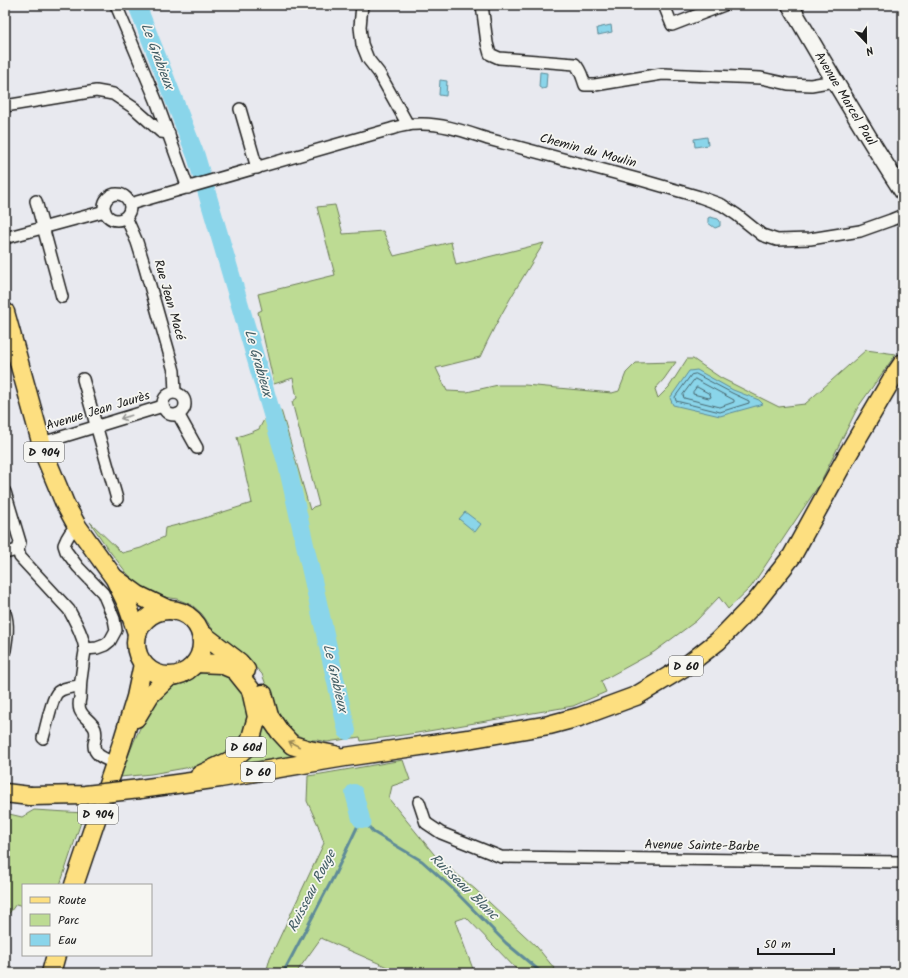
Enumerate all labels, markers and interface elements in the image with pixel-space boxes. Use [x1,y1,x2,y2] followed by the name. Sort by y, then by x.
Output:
[134,20,180,94] water label: Le Grabieux
[846,22,886,62] north arrow
[863,41,876,60] text: N
[809,48,881,150] street label: Avenue Marcel Paul
[537,128,639,174] street label: Chemin du Moulin
[147,257,191,344] street label: Rue Jean Macé
[238,327,279,401] water label: Le Grabieux
[43,385,153,437] street label: Avenue Jean Jaurès
[120,414,133,421] one-way arrow
[24,442,64,462] road number: D 904
[317,642,354,716] water label: Le Grabieux
[669,656,703,676] road number: D 60
[226,737,266,757] road number: D 60d
[288,740,300,748] one-way arrow
[241,762,275,782] road number: D 60
[78,804,118,824] road number: D 904
[644,835,760,858] street label: Avenue Sainte-Barbe
[282,845,343,936] water label: Ruisseau Rouge
[425,849,505,927] water label: Ruisseau Blanc
[22,884,152,956] legend
[58,891,87,910] text: Route
[58,911,79,930] text: Parc
[758,930,834,956] scale bar
[58,931,77,950] text: Eau
[764,935,791,954] text: 50 m

